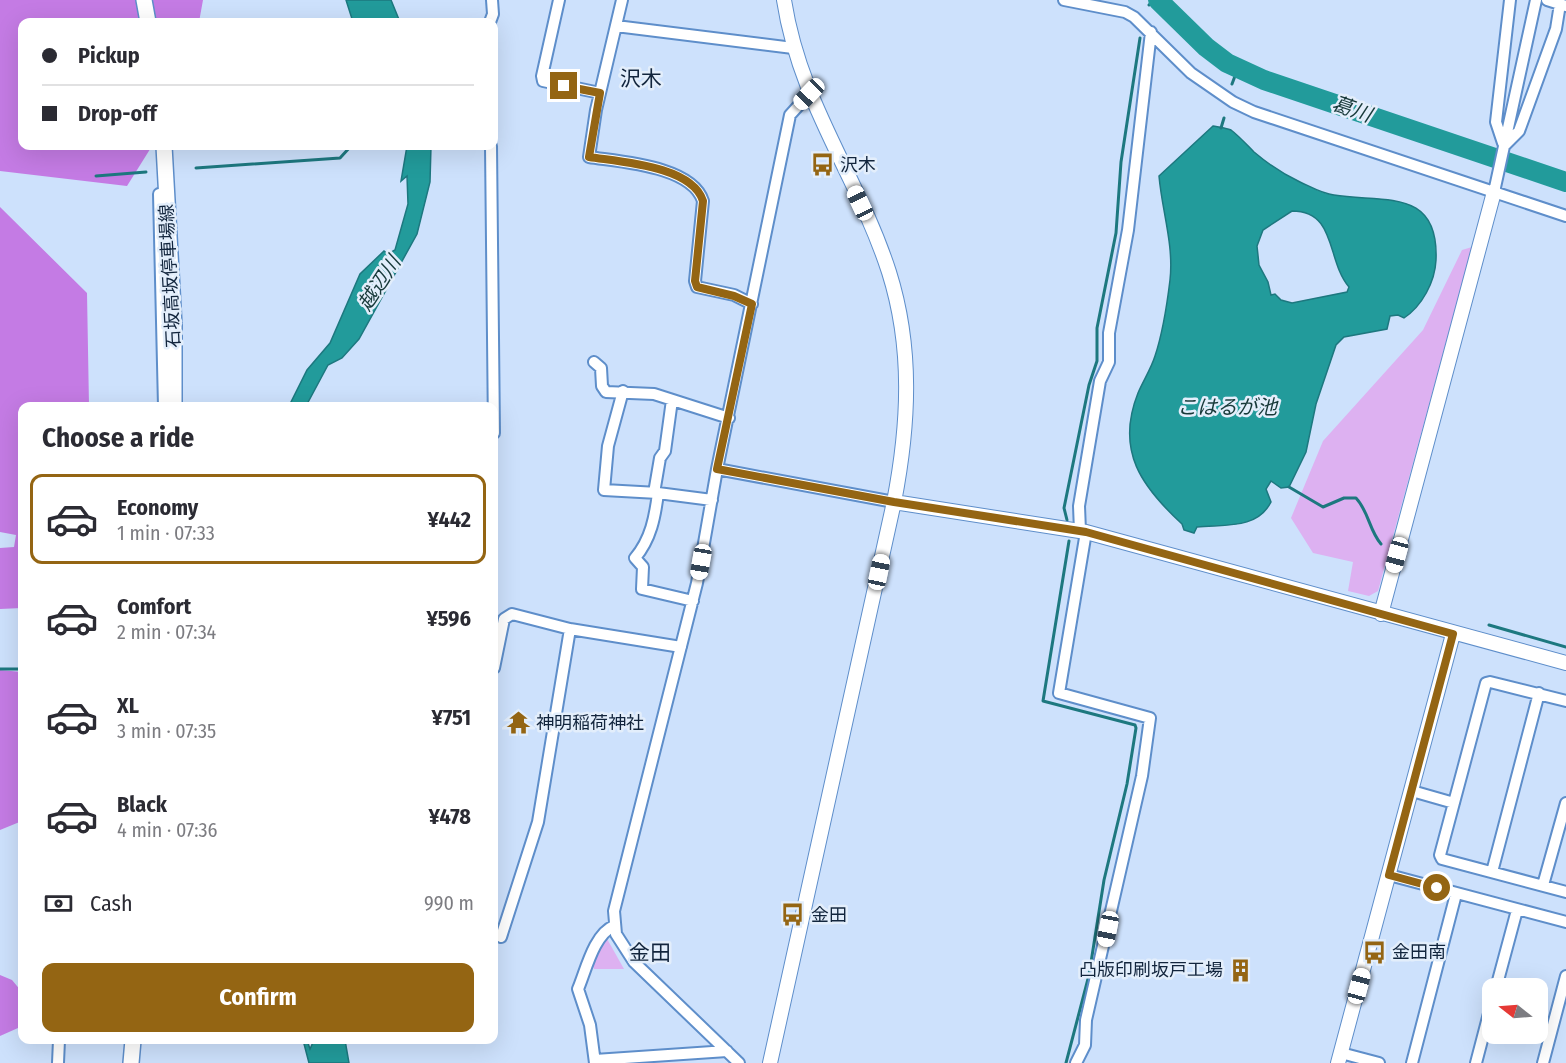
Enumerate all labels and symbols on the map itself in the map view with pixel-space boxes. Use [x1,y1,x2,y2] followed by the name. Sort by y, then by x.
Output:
[620,66,662,92] district label: 沢木
[550,72,577,99] route end
[790,75,828,113] car
[1329,91,1377,128] water label: 葛川
[809,152,835,178] bus stop icon: 沢木
[840,154,876,176] place label: 沢木
[844,183,876,223] car
[155,204,185,348] street label: 石坂高坂停車場線
[353,250,406,315] water label: 越辺川
[1177,395,1279,419] water label: こはるが池
[1384,535,1410,575] car
[689,543,713,581] car
[866,553,892,591] car
[505,710,531,736] temple icon: 神明稲荷神社
[536,712,644,734] place label: 神明稲荷神社
[1423,874,1450,901] route start
[780,902,806,928] bus stop icon: 金田
[811,904,847,926] place label: 金田
[1096,910,1120,948] car
[1361,939,1387,965] bus stop icon: 金田南
[629,940,671,966] district label: 金田
[1392,941,1446,963] place label: 金田南
[1228,957,1254,983] building icon: 凸版印刷坂戸工場
[1079,959,1223,981] place label: 凸版印刷坂戸工場
[1346,966,1372,1006] car
[1482,978,1548,1044] north arrow

